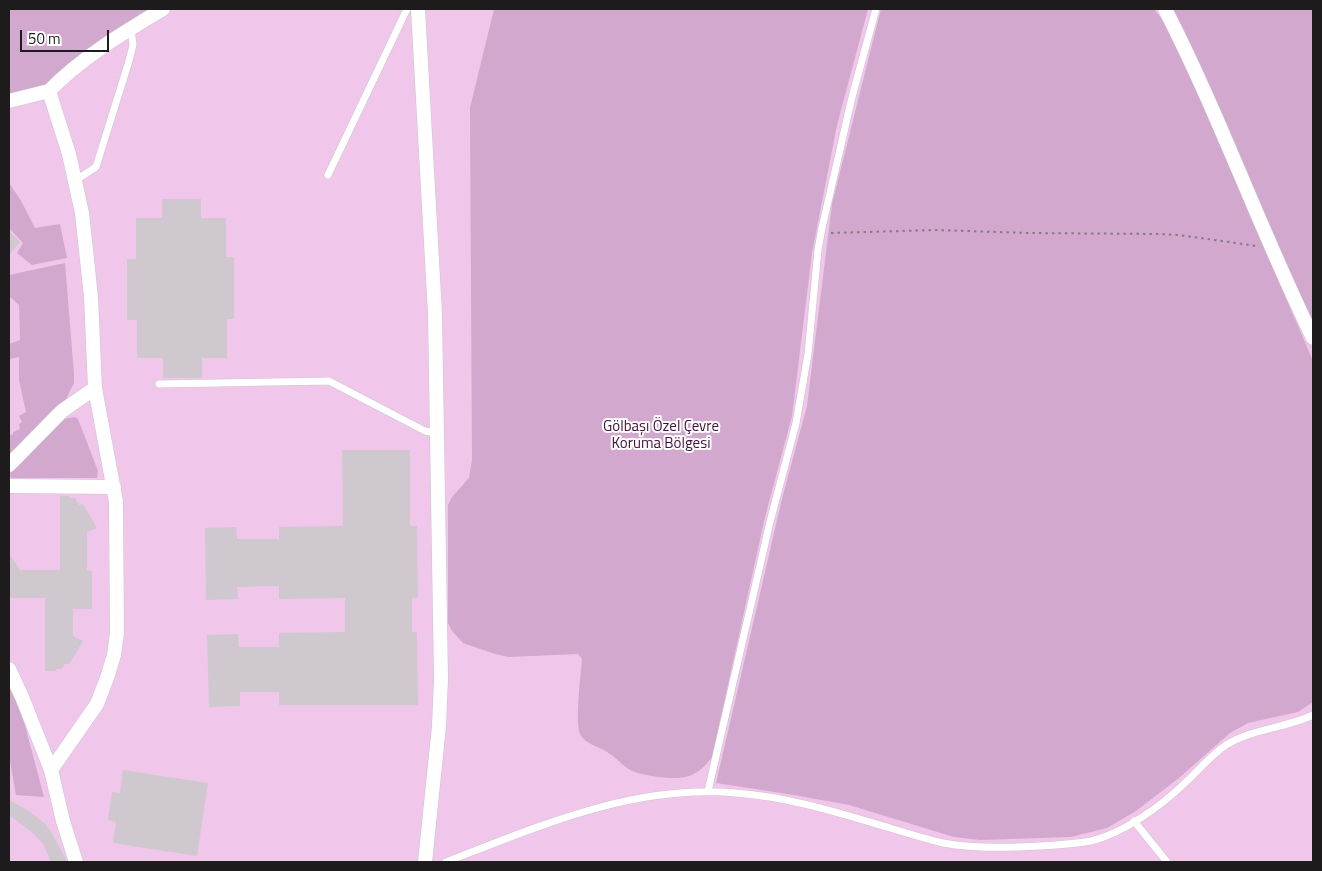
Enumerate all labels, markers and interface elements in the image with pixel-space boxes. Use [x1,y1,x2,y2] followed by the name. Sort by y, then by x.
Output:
[22,20,111,52] scale bar
[28,27,61,50] text: 50 m
[603,418,719,453] park label: Gölbaşı Özel Çevre Koruma Bölgesi

